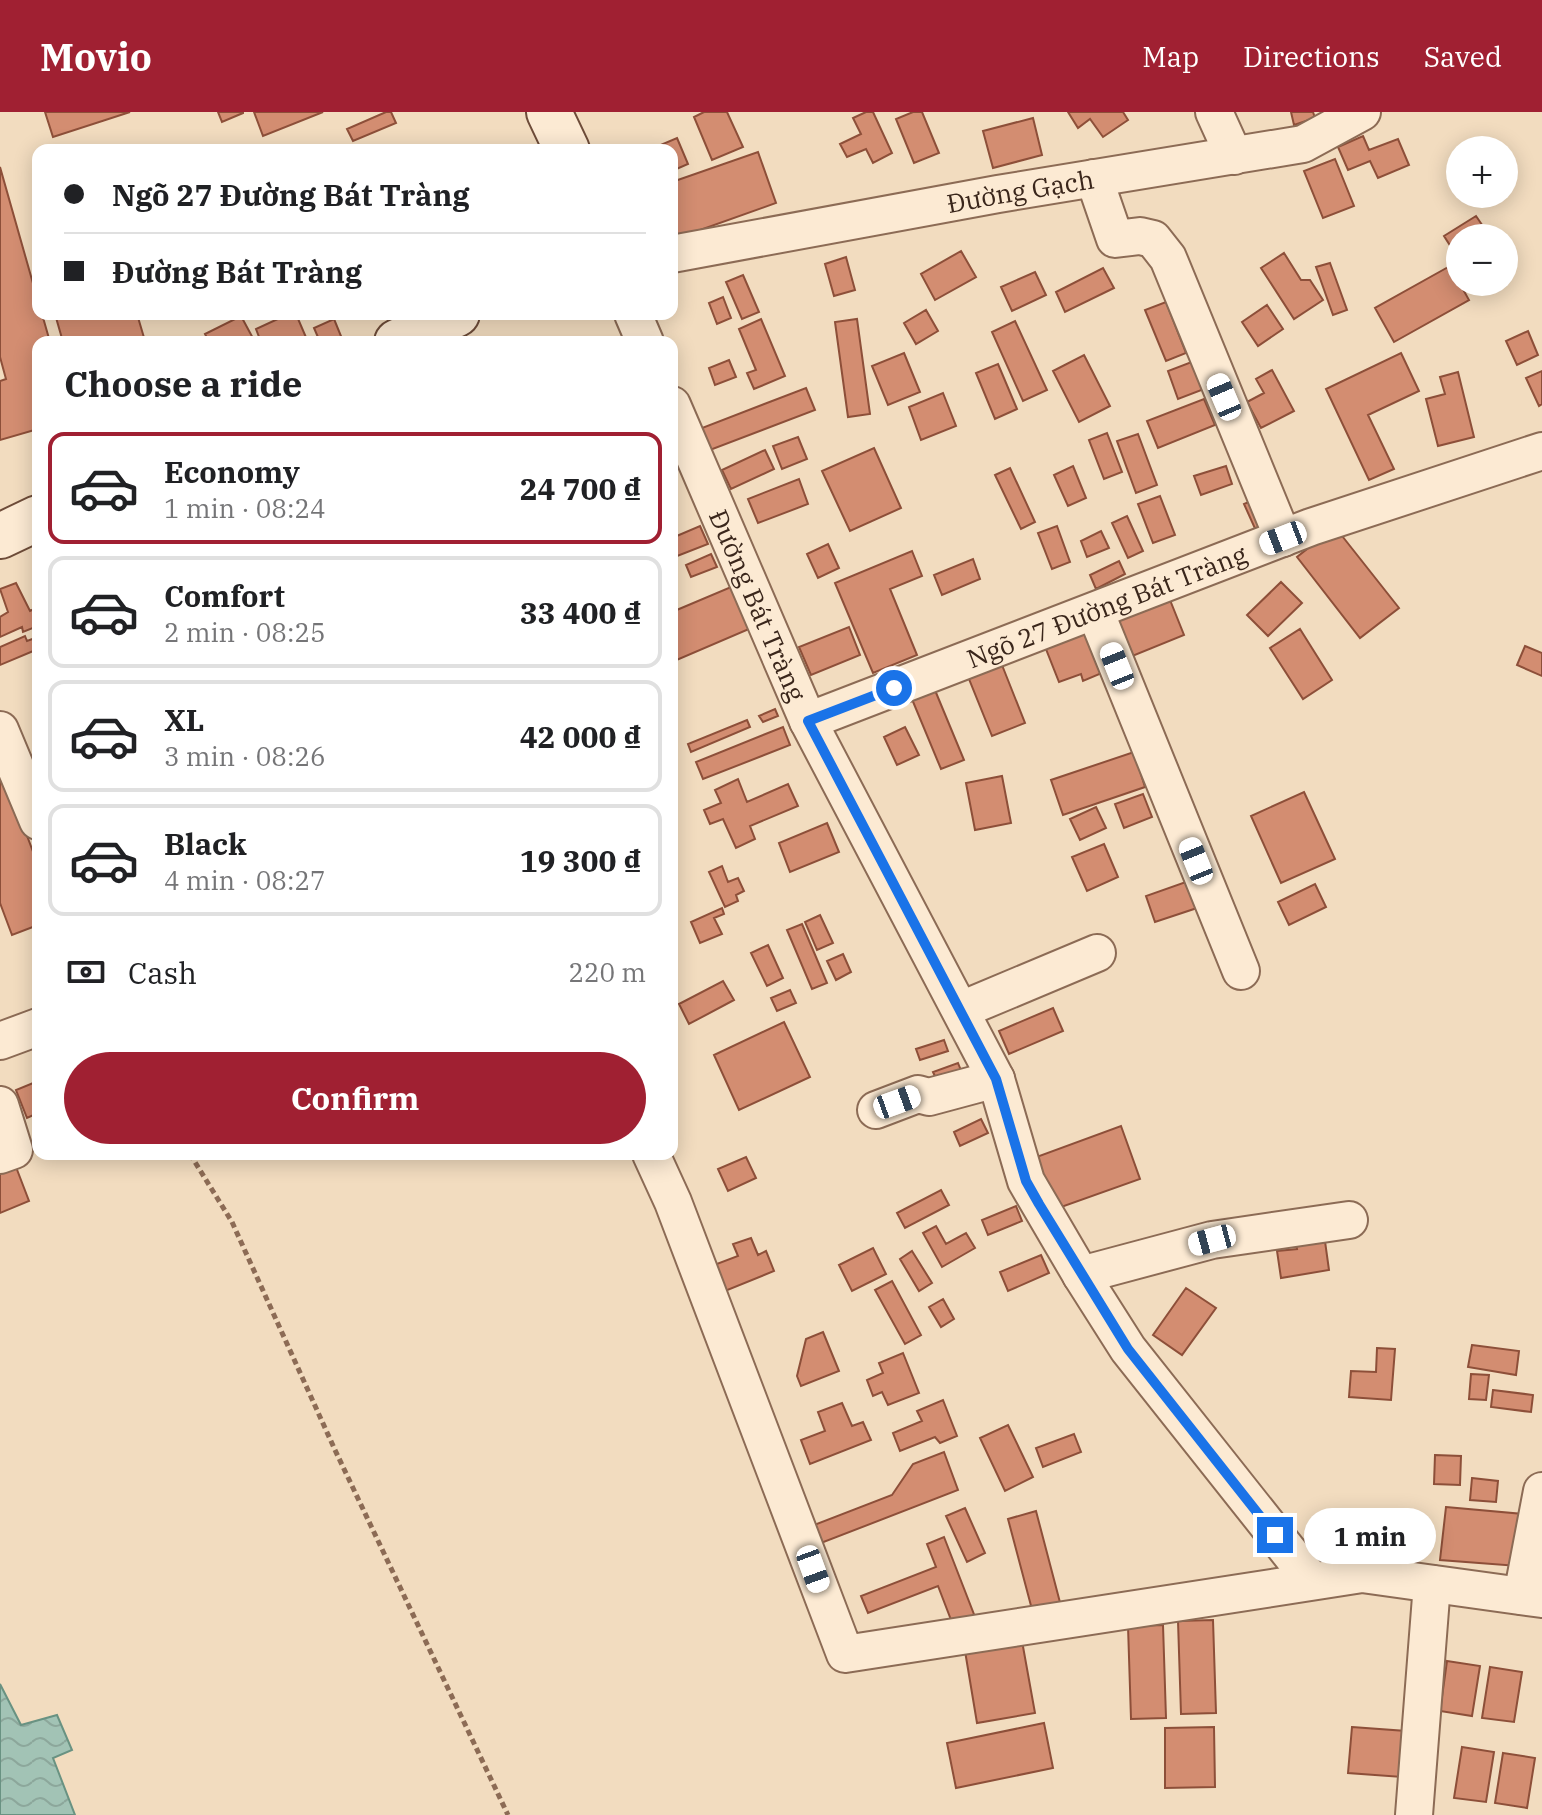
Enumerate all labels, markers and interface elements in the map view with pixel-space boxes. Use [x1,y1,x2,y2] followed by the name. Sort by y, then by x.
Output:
[40,32,152,81] text: Movio
[1142,38,1199,75] text: Map
[1243,38,1380,75] text: Directions
[1424,38,1502,75] text: Saved
[1446,136,1518,296] map controls
[1446,136,1518,208] button: +
[944,162,1096,220] street label: Đường Gạch
[112,175,470,214] text: Ngõ 27 Đường Bát Tràng
[1446,224,1518,296] button: −
[112,252,362,291] text: Đường Bát Tràng
[64,360,303,407] text: Choose a ride
[1204,370,1244,424] car
[68,452,140,524] icon: car
[164,452,300,491] text: Economy
[520,469,642,508] text: 24 700 ₫
[164,491,326,525] text: 1 min · 08:24
[702,504,814,706] street label: Đường Bát Tràng
[1256,518,1310,558] car
[962,536,1251,675] street label: Ngõ 27 Đường Bát Tràng
[68,576,140,648] icon: car
[164,576,285,615] text: Comfort
[520,593,642,632] text: 33 400 ₫
[164,615,326,649] text: 2 min · 08:25
[1097,639,1137,693] car
[876,670,912,706] route start
[68,700,140,772] icon: car
[164,700,204,739] text: XL
[520,717,642,756] text: 42 000 ₫
[164,739,326,773] text: 3 min · 08:26
[68,824,140,896] icon: car
[164,824,247,863] text: Black
[1176,834,1216,888] car
[520,841,642,880] text: 19 300 ₫
[164,863,326,897] text: 4 min · 08:27
[64,950,108,994] icon: cash
[128,953,197,992] text: Cash
[568,955,646,989] text: 220 m
[64,1052,646,1144] button: Confirm
[870,1083,924,1121] car
[1186,1222,1238,1258] car
[1303,1507,1435,1563] callout: 1 min
[1257,1517,1293,1553] route end
[1334,1519,1406,1553] text: 1 min
[794,1542,832,1596] car

